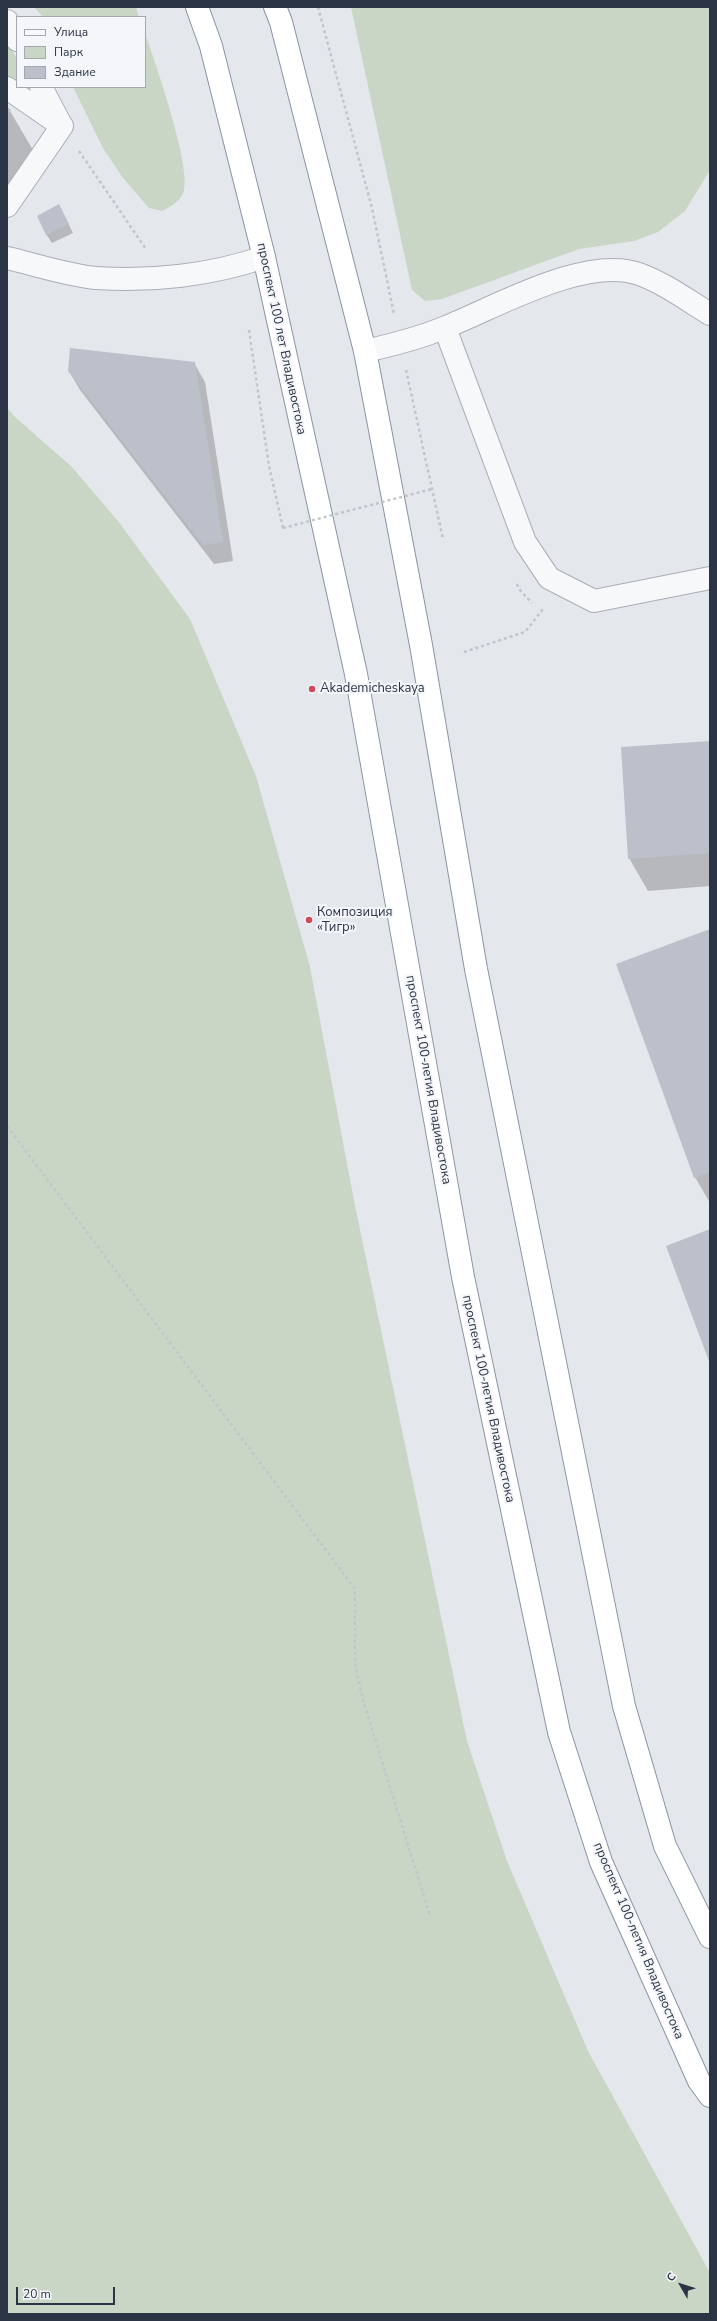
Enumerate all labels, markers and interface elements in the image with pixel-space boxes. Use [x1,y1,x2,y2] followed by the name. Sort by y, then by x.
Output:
[16,16,146,88] legend
[54,24,88,40] text: Улица
[54,44,83,60] text: Парк
[54,64,96,80] text: Здание
[253,242,309,436] street label: проспект 100 лет Владивостока
[320,681,425,697] place label: Akademicheskaya
[307,684,317,694] marker: Akademicheskaya
[317,905,393,936] place label: Композиция «Тигр»
[304,915,314,925] marker: Композиция «Тигр»
[402,974,454,1186] street label: проспект 100-летия Владивостока
[458,1294,518,1504] street label: проспект 100-летия Владивостока
[589,1840,687,2042] street label: проспект 100-летия Владивостока
[661,2265,701,2305] north arrow
[663,2270,679,2285] text: С
[18,2279,117,2305] scale bar
[23,2286,51,2302] text: 20 m

